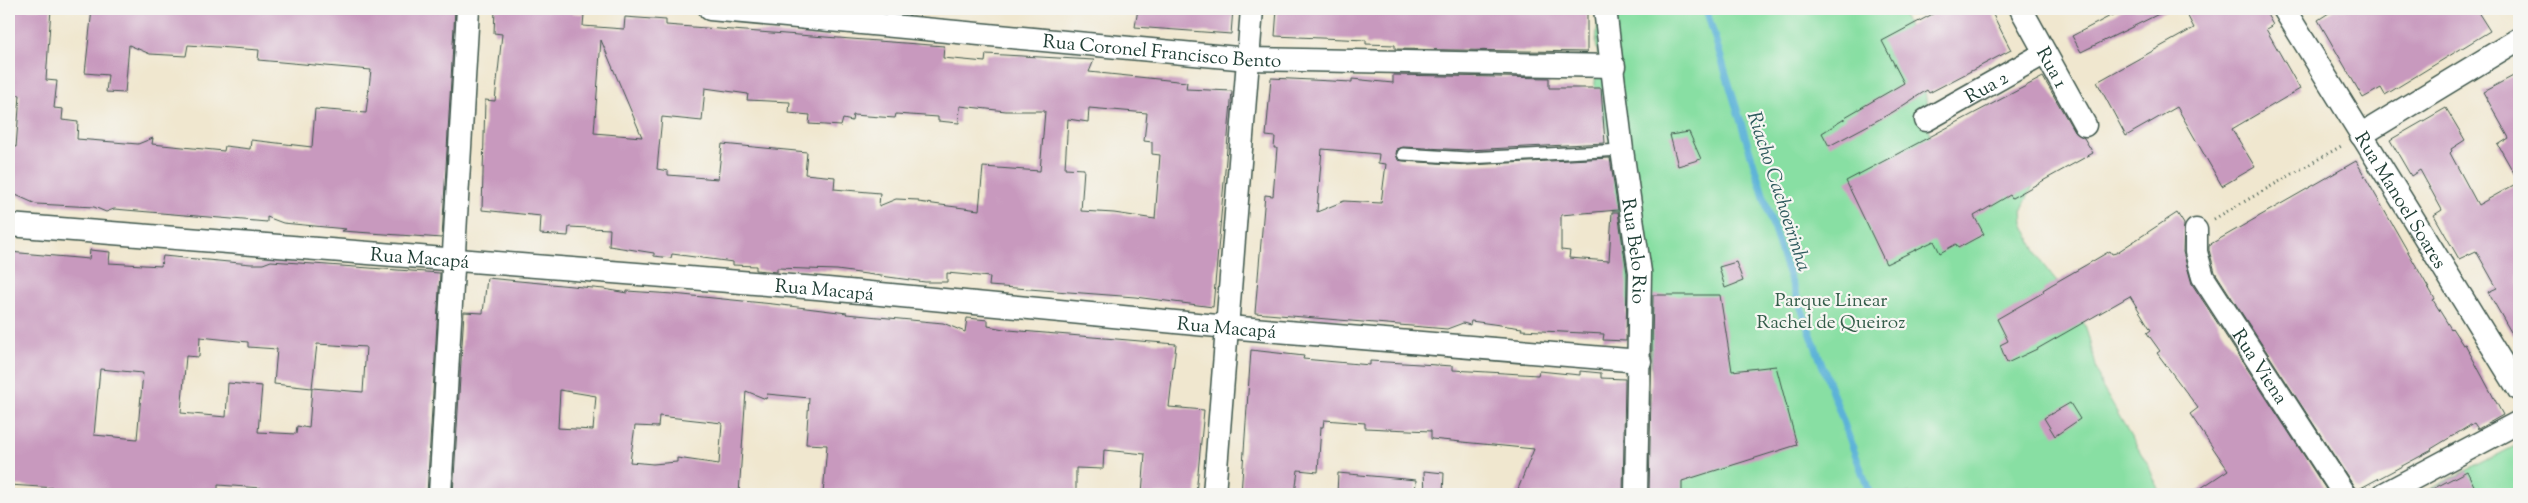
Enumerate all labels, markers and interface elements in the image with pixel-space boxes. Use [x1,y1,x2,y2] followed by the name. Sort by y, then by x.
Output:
[1041,29,1282,76] street label: Rua Coronel Francisco Bento
[2028,42,2073,94] street label: Rua 1
[1961,65,2014,111] street label: Rua 2
[1738,108,1817,276] water label: Riacho Cachoeirinha
[2347,127,2452,275] street label: Rua Manoel Soares
[1613,197,1651,304] street label: Rua Belo Rio
[369,242,470,277] street label: Rua Macapá
[774,274,875,309] street label: Rua Macapá
[1757,288,1905,337] park label: Parque Linear Rachel de Queiroz
[1176,311,1277,347] street label: Rua Macapá
[2224,324,2293,411] street label: Rua Viena

